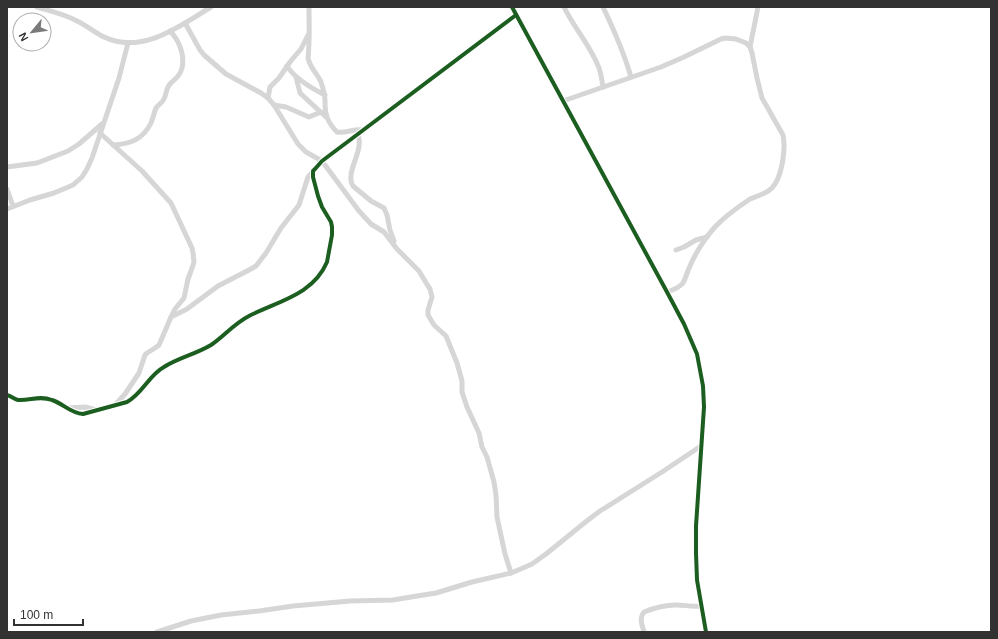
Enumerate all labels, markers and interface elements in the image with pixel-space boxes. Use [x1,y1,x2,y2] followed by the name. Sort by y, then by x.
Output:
[12,12,52,52] north arrow
[16,30,30,43] text: N
[14,601,83,627] scale bar
[20,608,53,622] text: 100 m

